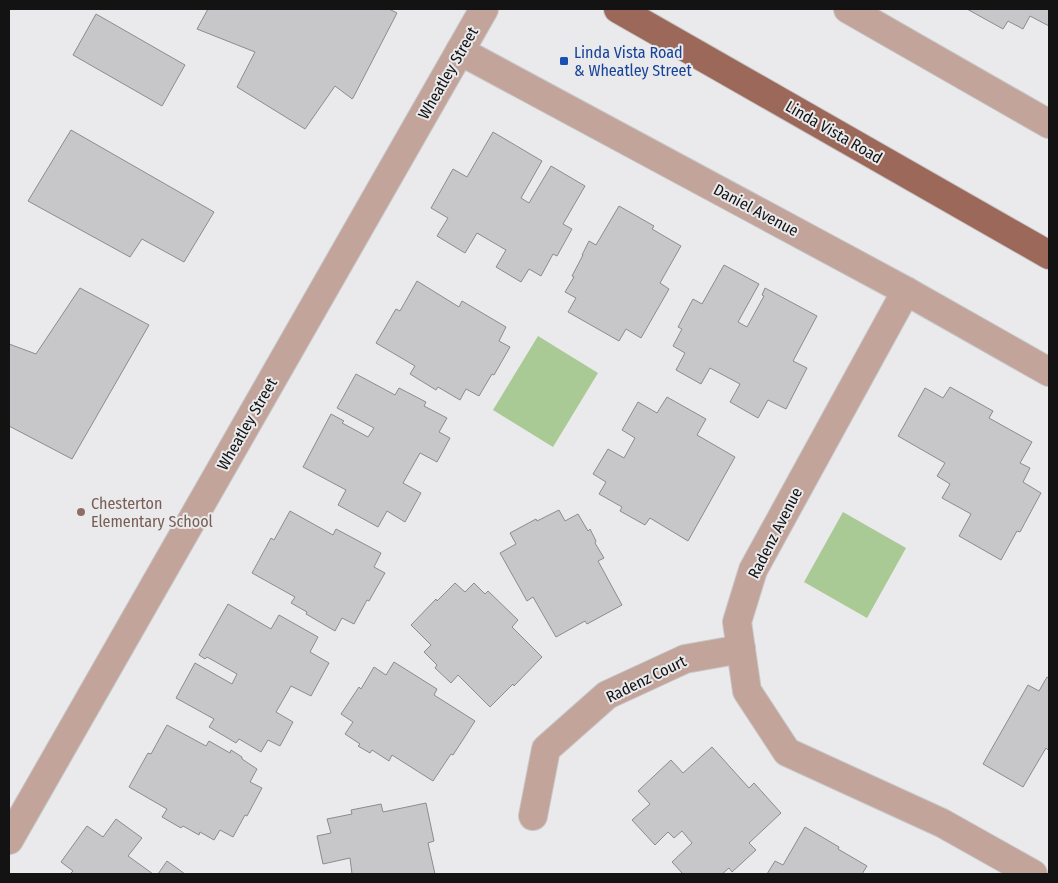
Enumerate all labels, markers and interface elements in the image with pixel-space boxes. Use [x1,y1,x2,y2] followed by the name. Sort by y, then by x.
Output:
[414,23,482,122] street label: Wheatley Street
[574,43,692,80] place label: Linda Vista Road & Wheatley Street
[558,55,570,67] marker: Linda Vista Road & Wheatley Street
[782,97,886,167] street label: Linda Vista Road
[710,180,802,240] street label: Daniel Avenue
[213,374,281,473] street label: Wheatley Street
[744,484,806,582] street label: Radenz Avenue
[91,494,213,531] place label: Chesterton Elementary School
[75,506,87,518] marker: Chesterton Elementary School
[603,651,690,707] street label: Radenz Court

